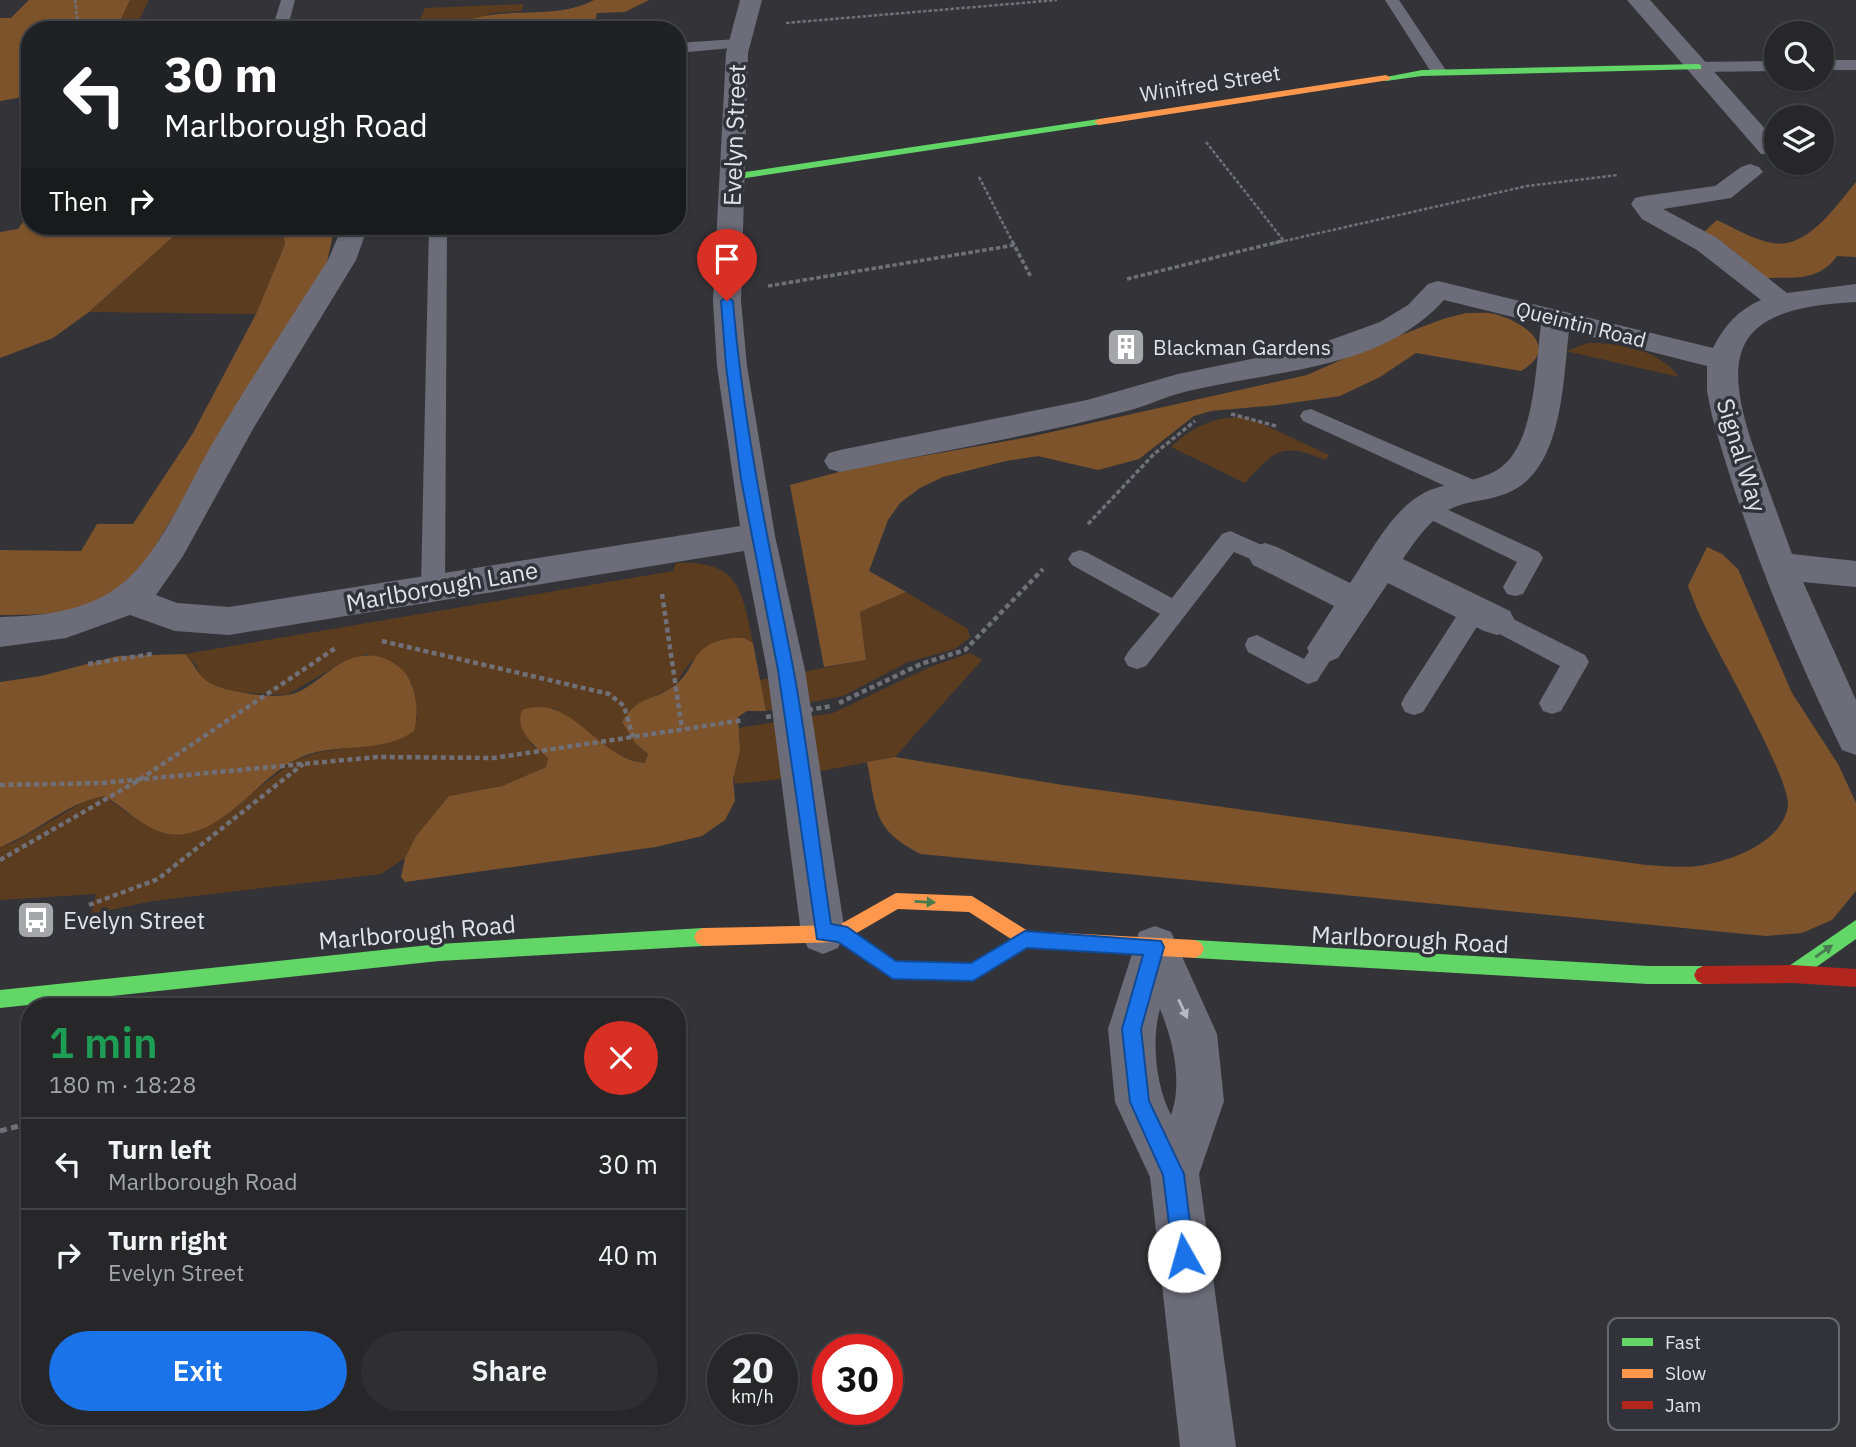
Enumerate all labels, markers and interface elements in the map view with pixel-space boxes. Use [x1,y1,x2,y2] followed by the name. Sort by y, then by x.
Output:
[1764,21,1834,175] map controls
[1764,21,1834,91] button: search
[164,42,278,105] text: 30 m
[49,49,140,140] icon: left
[1138,58,1282,108] street label: Winifred Street
[716,63,752,207] street label: Evelyn Street
[164,104,428,146] text: Marlborough Road
[1764,105,1834,175] button: layers
[122,182,160,220] icon: right
[49,184,108,218] text: Then
[697,229,757,301] pin
[708,240,746,278] icon: arrive
[1513,294,1649,354] street label: Queintin Road
[1105,326,1147,368] building icon: Blackman Gardens
[1153,333,1331,361] place label: Blackman Gardens
[1710,394,1774,516] street label: Signal Way
[344,553,540,619] street label: Marlborough Lane
[914,897,936,908] one-way arrow
[15,899,57,941] bus stop icon: Evelyn Street
[63,904,205,936] place label: Evelyn Street
[317,907,517,957] street label: Marlborough Road
[1310,918,1510,960] street label: Marlborough Road
[1815,944,1833,958] one-way arrow
[1177,999,1189,1019] one-way arrow
[49,1015,158,1070] text: 1 min
[584,1021,658,1095] button: close
[49,1069,196,1099] text: 180 m · 18:28
[108,1132,211,1166] text: Turn left
[49,1145,87,1183] icon: left
[598,1147,658,1181] text: 30 m
[108,1166,298,1196] text: Marlborough Road
[1147,1219,1221,1293] position arrow
[108,1223,227,1257] text: Turn right
[49,1236,87,1274] icon: right
[598,1238,658,1272] text: 40 m
[108,1257,244,1287] text: Evelyn Street
[1608,1318,1839,1430] legend
[1665,1330,1701,1354] text: Fast
[49,1331,347,1411] button: Exit
[361,1331,658,1411] button: Share
[812,1334,903,1425] speed limit sign: 30
[731,1347,774,1393] text: 20
[1665,1361,1706,1385] text: Slow
[731,1385,774,1408] text: km/h
[1665,1393,1701,1417] text: Jam

